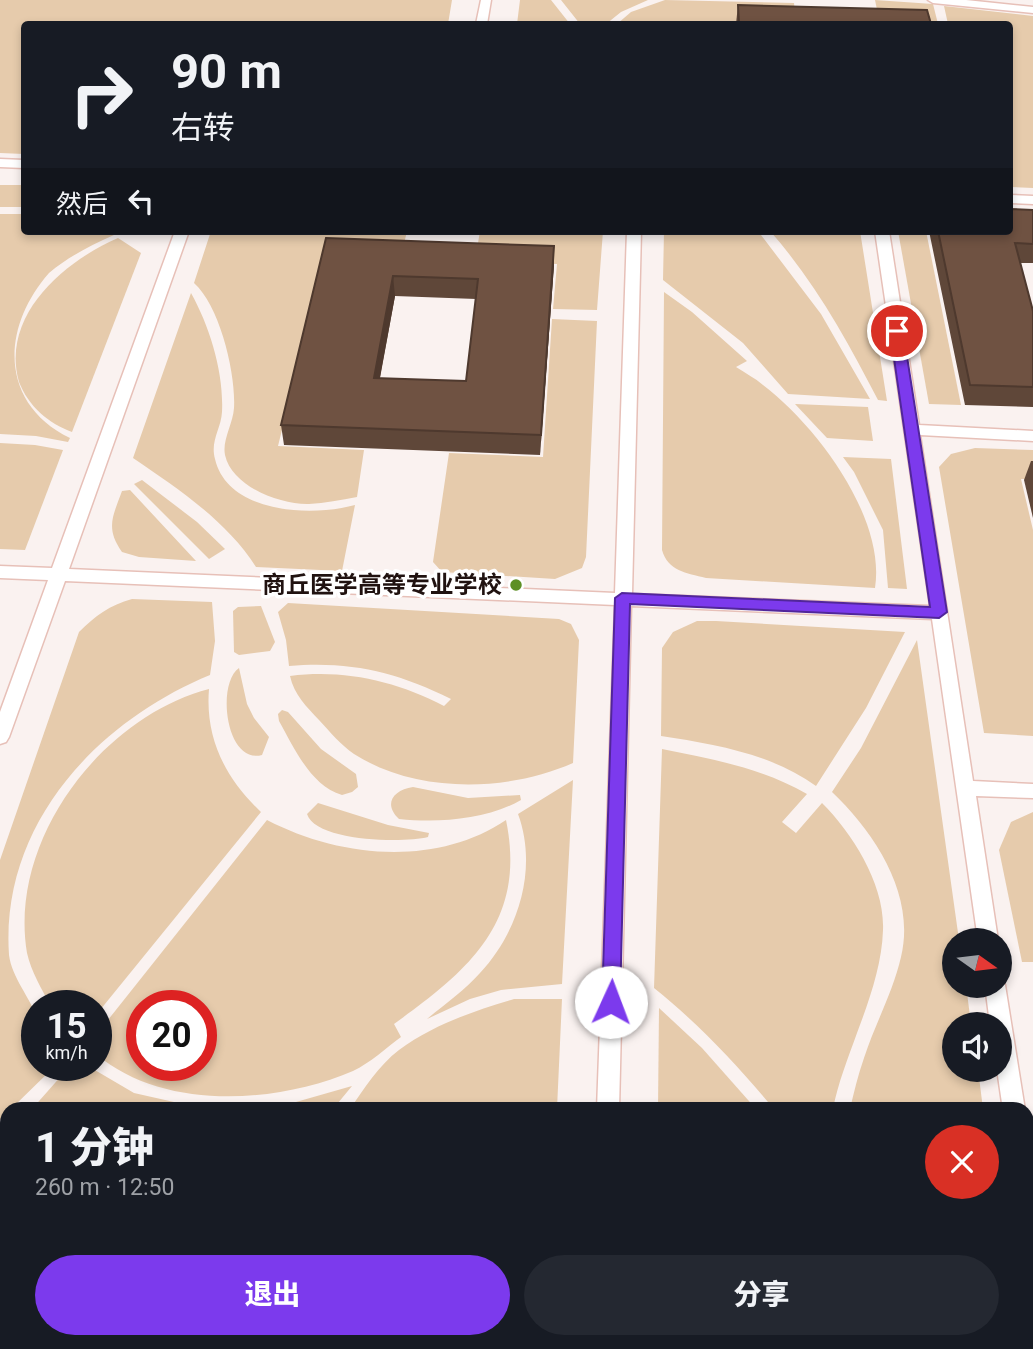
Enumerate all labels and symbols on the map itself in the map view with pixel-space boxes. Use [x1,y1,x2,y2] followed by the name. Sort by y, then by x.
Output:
[867,301,927,361] pin
[262,571,502,599] place label: 商丘医学高等专业学校
[508,577,524,593] marker: 商丘医学高等专业学校
[942,928,1012,998] north arrow
[574,965,648,1039] position arrow
[126,990,217,1081] speed limit sign: 20

